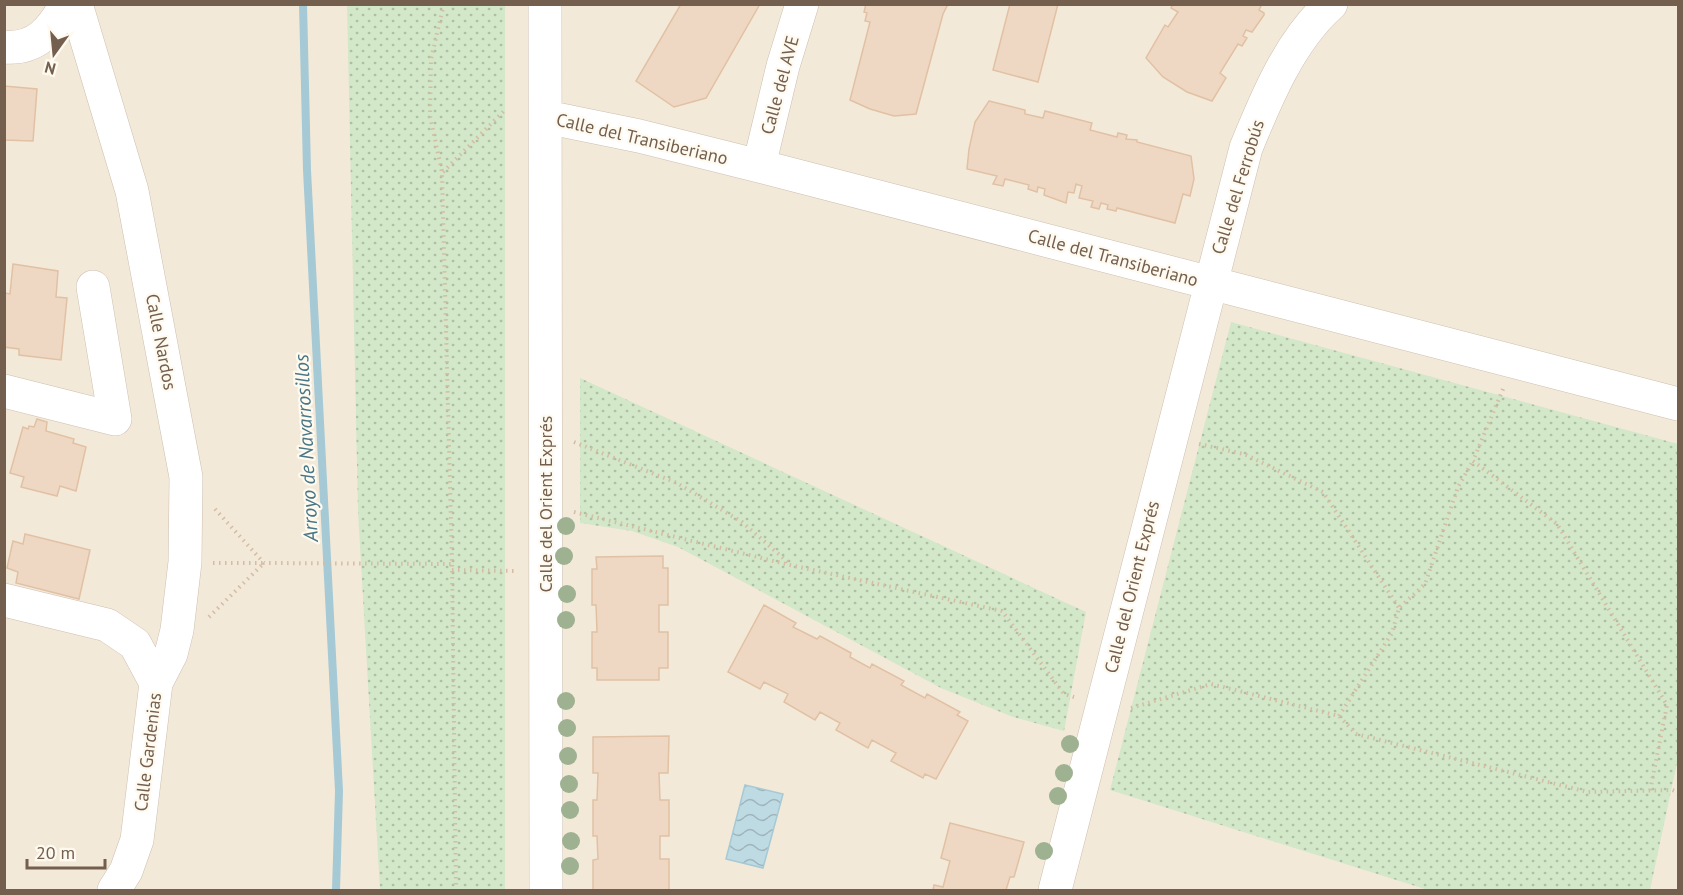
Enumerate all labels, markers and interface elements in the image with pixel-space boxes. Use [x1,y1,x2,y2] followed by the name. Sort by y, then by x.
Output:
[24,24,84,84] north arrow
[755,33,804,137] street label: Calle del AVE
[42,57,58,80] text: N
[554,108,730,169] street label: Calle del Transiberiano
[1206,117,1269,257] street label: Calle del Ferrobús
[1025,224,1201,291] street label: Calle del Transiberiano
[141,292,182,392] street label: Calle Nardos
[288,353,324,544] water label: Arroyo de Navarrosillos
[534,416,557,592] street label: Calle del Orient Exprés
[1099,498,1164,675] street label: Calle del Orient Exprés
[129,691,166,813] street label: Calle Gardenias
[27,832,105,870] scale bar
[36,841,75,864] text: 20 m

